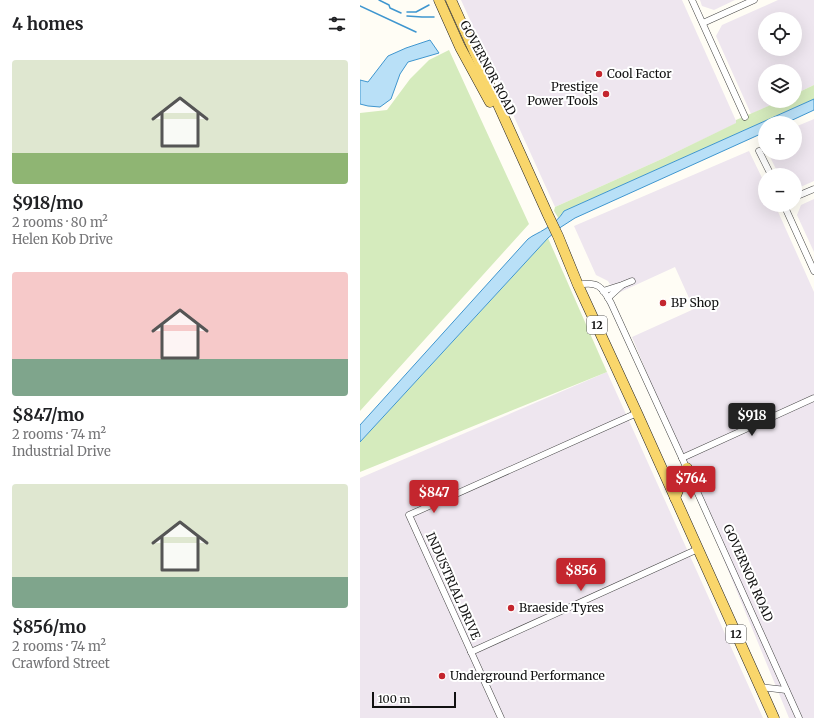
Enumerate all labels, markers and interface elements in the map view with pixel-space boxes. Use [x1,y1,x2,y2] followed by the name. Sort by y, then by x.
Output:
[758,12,802,212] map controls
[758,12,802,56] button: locate
[12,13,83,35] text: 4 homes
[326,13,348,35] icon: filters
[457,18,520,118] street label: GOVERNOR ROAD
[758,64,802,108] button: layers
[607,66,672,81] place label: Cool Factor
[594,69,604,79] marker: Cool Factor
[527,79,598,108] place label: Prestige Power Tools
[144,86,216,158] icon: home
[601,89,611,99] marker: Prestige Power Tools
[758,116,802,160] button: +
[758,168,802,212] button: −
[12,192,83,214] text: $918/mo
[12,214,108,231] text: 2 rooms · 80 m²
[12,231,113,248] text: Helen Kob Drive
[671,295,719,310] place label: BP Shop
[144,298,216,370] icon: home
[658,298,668,308] marker: BP Shop
[587,316,607,334] road number: 12
[728,403,776,437] pin: $918
[12,404,84,426] text: $847/mo
[737,407,767,424] text: $918
[12,426,106,443] text: 2 rooms · 74 m²
[12,443,111,460] text: Industrial Drive
[667,466,715,500] pin: $764
[675,470,707,487] text: $764
[410,480,458,514] pin: $847
[418,484,450,501] text: $847
[144,510,216,582] icon: home
[720,522,777,624] street label: GOVERNOR ROAD
[423,530,484,642] street label: INDUSTRIAL DRIVE
[557,558,605,592] pin: $856
[565,562,597,579] text: $856
[519,600,604,615] place label: Braeside Tyres
[506,603,516,613] marker: Braeside Tyres
[12,616,86,638] text: $856/mo
[726,625,746,643] road number: 12
[12,638,106,655] text: 2 rooms · 74 m²
[12,655,110,672] text: Crawford Street
[450,668,605,683] place label: Underground Performance
[437,671,447,681] marker: Underground Performance
[372,690,456,709] scale bar
[378,692,410,706] text: 100 m

